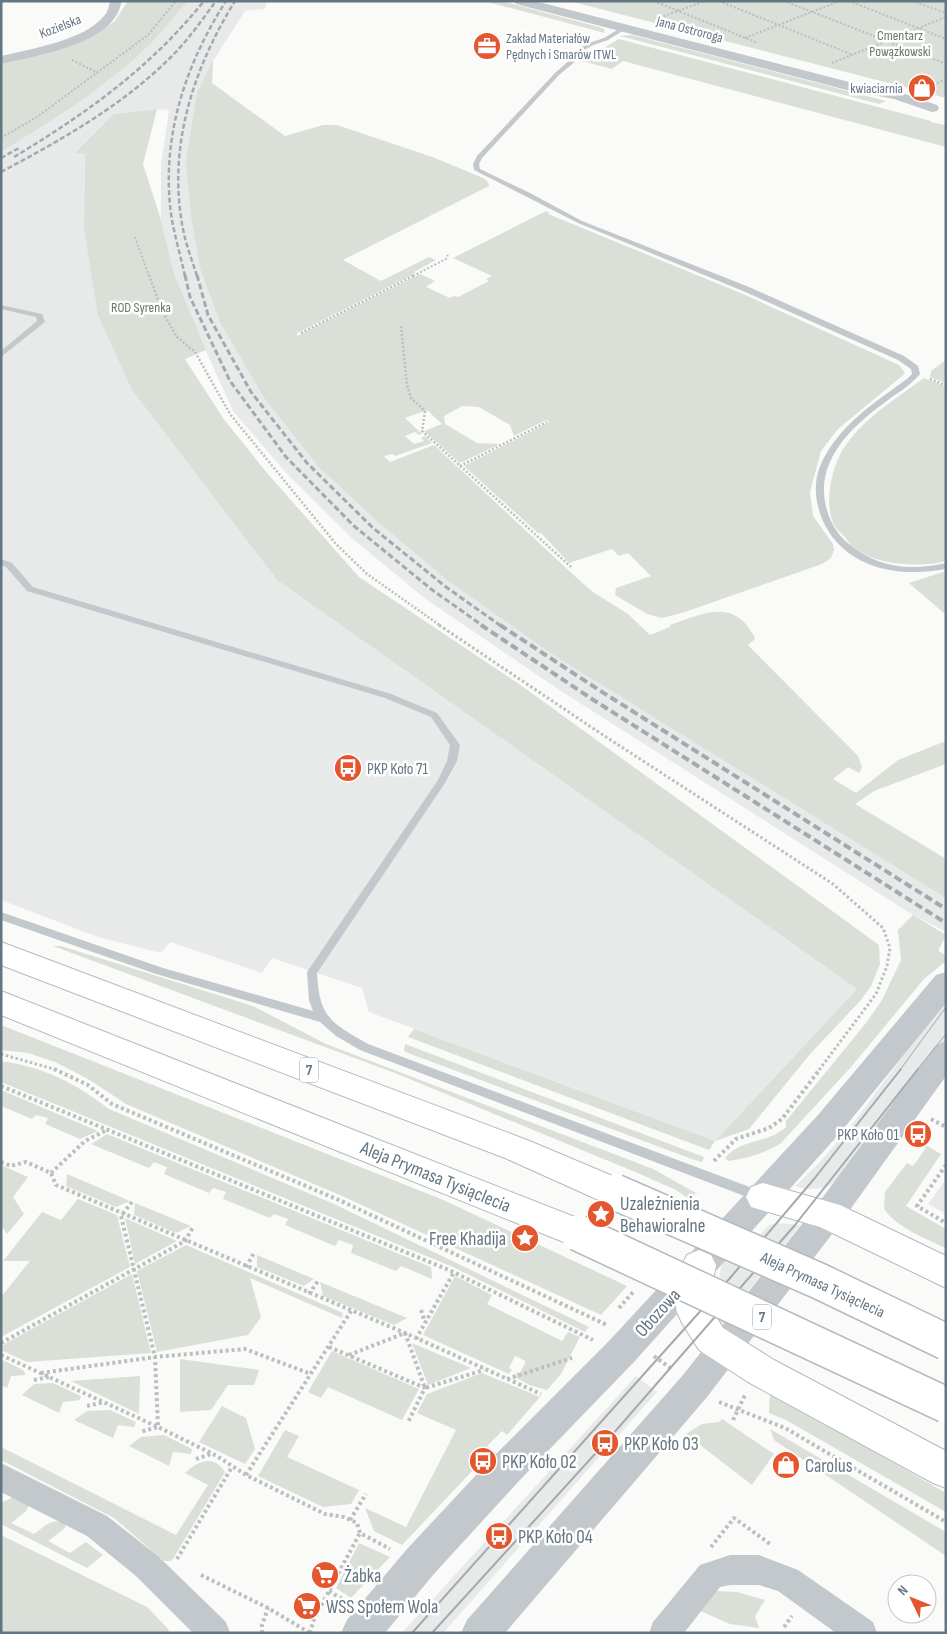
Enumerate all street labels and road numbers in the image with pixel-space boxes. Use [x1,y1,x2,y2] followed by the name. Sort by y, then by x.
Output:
[37,11,83,42] street label: Kozielska
[654,12,725,46] street label: Jana Ostroroga
[300,1058,318,1082] road number: 7
[356,1136,514,1218] street label: Aleja Prymasa Tysiąclecia
[756,1248,887,1322] street label: Aleja Prymasa Tysiąclecia
[630,1284,686,1342] street label: Obozowa
[753,1304,771,1330] road number: 7

